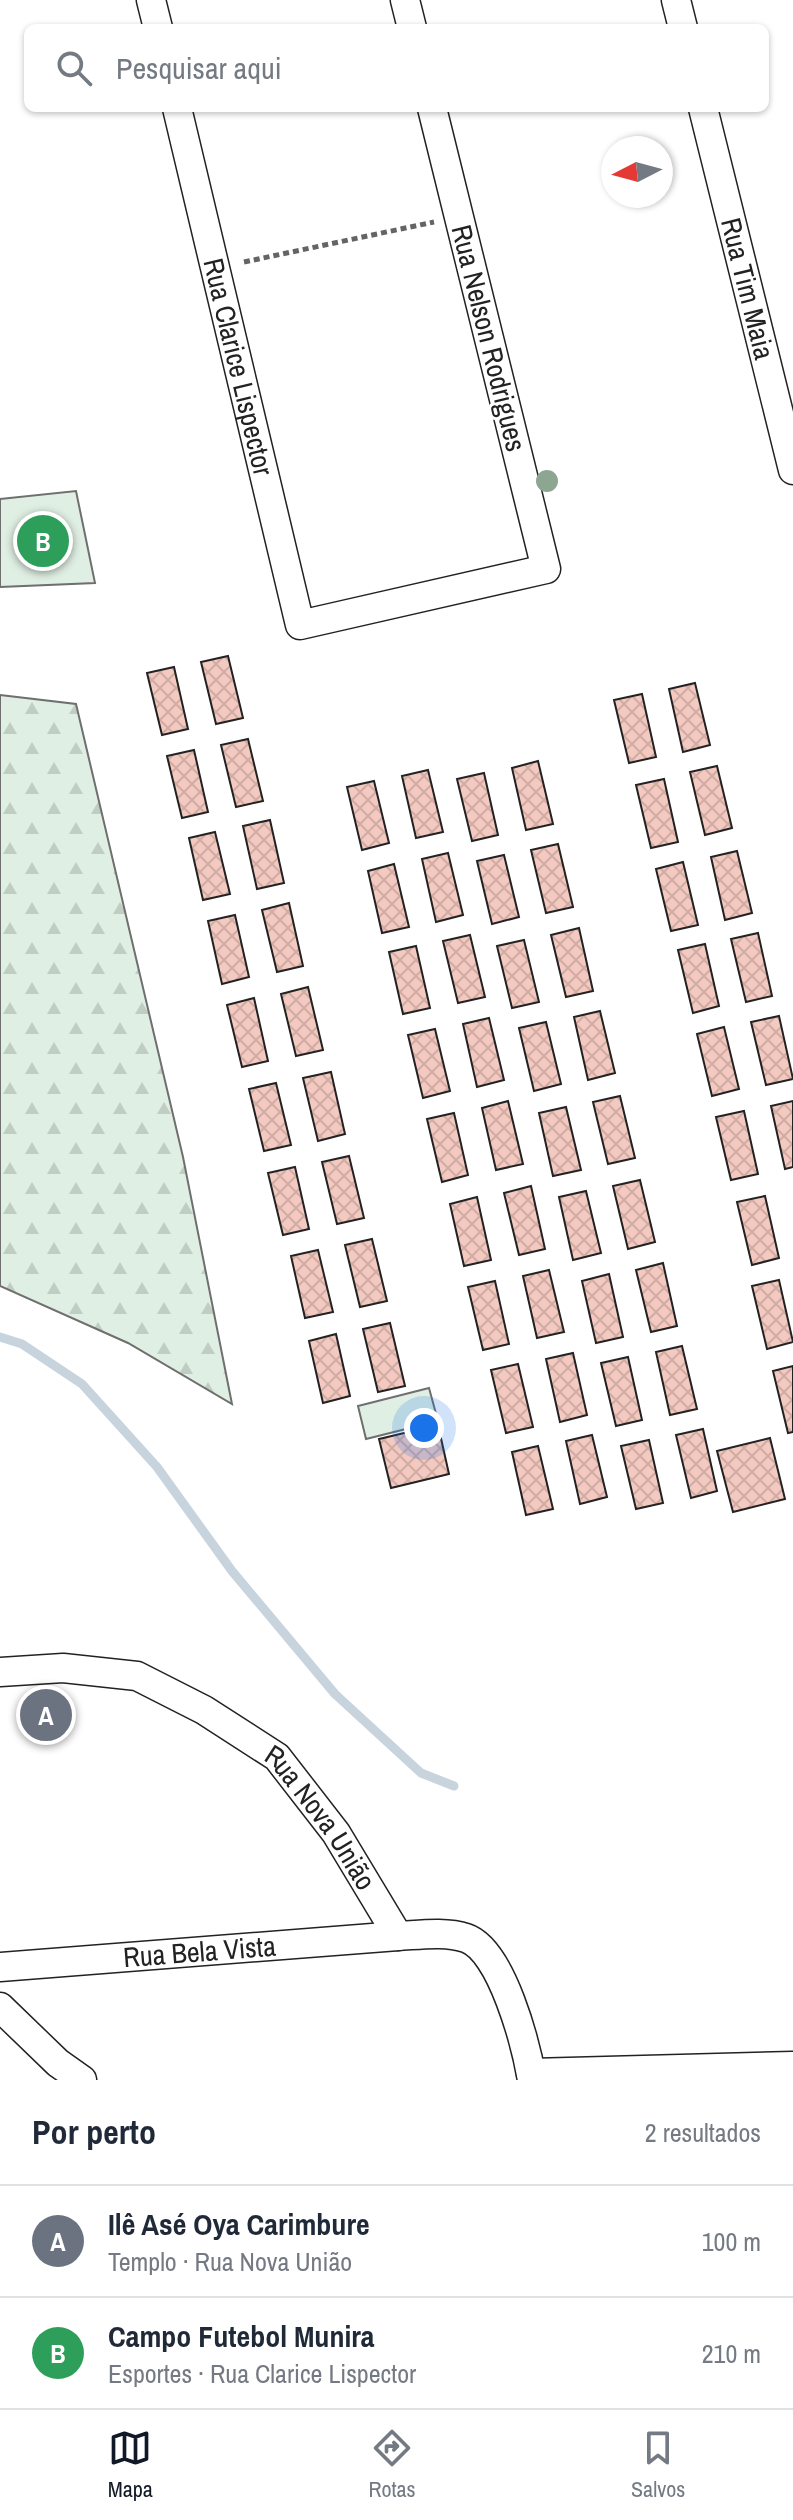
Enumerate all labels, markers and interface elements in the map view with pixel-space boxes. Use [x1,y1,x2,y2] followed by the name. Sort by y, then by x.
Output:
[24,24,769,112] search box
[52,46,96,90] icon: search
[116,48,281,88] text: Pesquisar aqui
[601,136,673,208] north arrow
[712,214,784,363] street label: Rua Tim Maia
[442,221,536,455] street label: Rua Nelson Rodrigues
[194,254,283,480] street label: Rua Clarice Lispector
[17,511,69,571] pin: B
[404,1408,444,1448] your location
[20,1685,72,1745] pin: A
[258,1735,385,1897] street label: Rua Nova União
[122,1927,277,1976] street label: Rua Bela Vista
[32,2109,156,2155] text: Por perto
[645,2115,761,2150] text: 2 resultados
[108,2204,370,2244] text: Ilê Asé Oya Carimbure
[50,2224,66,2259] text: A
[702,2224,761,2259] text: 100 m
[108,2244,352,2279] text: Templo · Rua Nova União
[108,2316,375,2356] text: Campo Futebol Munira
[50,2336,66,2371] text: B
[702,2336,761,2371] text: 210 m
[108,2356,416,2391] text: Esportes · Rua Clarice Lispector
[108,2426,153,2504] tab: Mapa
[368,2426,416,2504] tab: Rotas
[631,2426,685,2504] tab: Salvos

